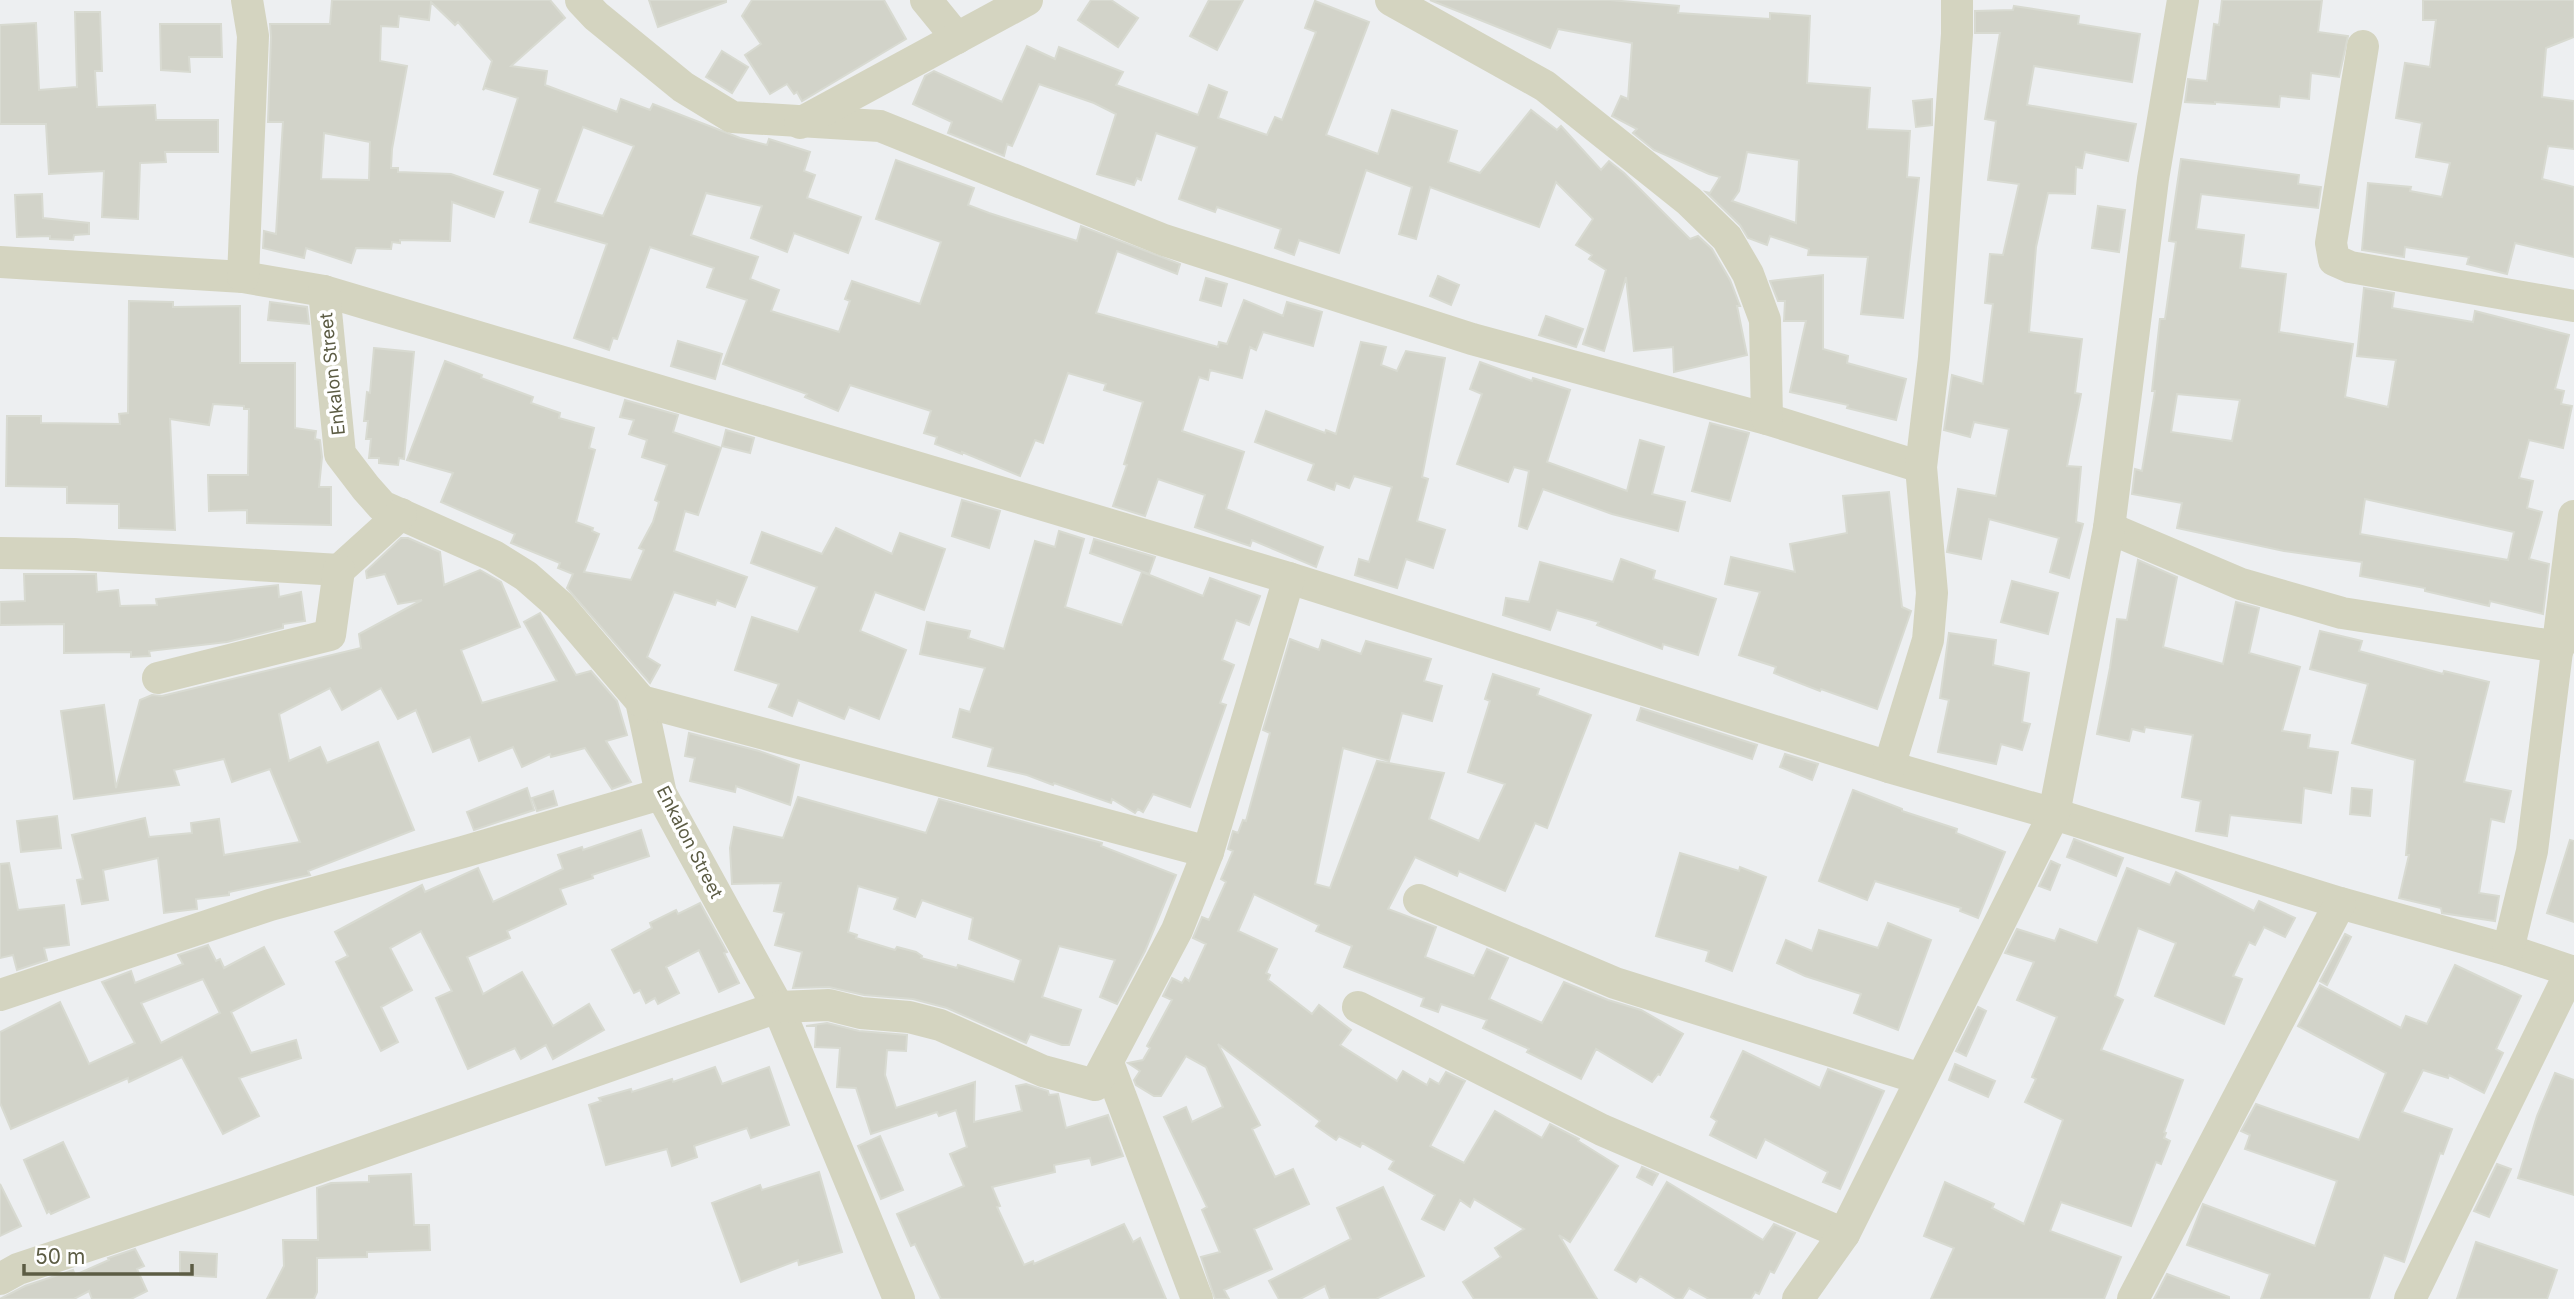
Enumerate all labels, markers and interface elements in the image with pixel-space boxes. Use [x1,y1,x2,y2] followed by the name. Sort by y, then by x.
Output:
[315,312,349,436] street label: Enkalon Street
[653,782,727,902] street label: Enkalon Street
[24,1232,192,1276] scale bar
[35,1244,85,1269] text: 50 m

